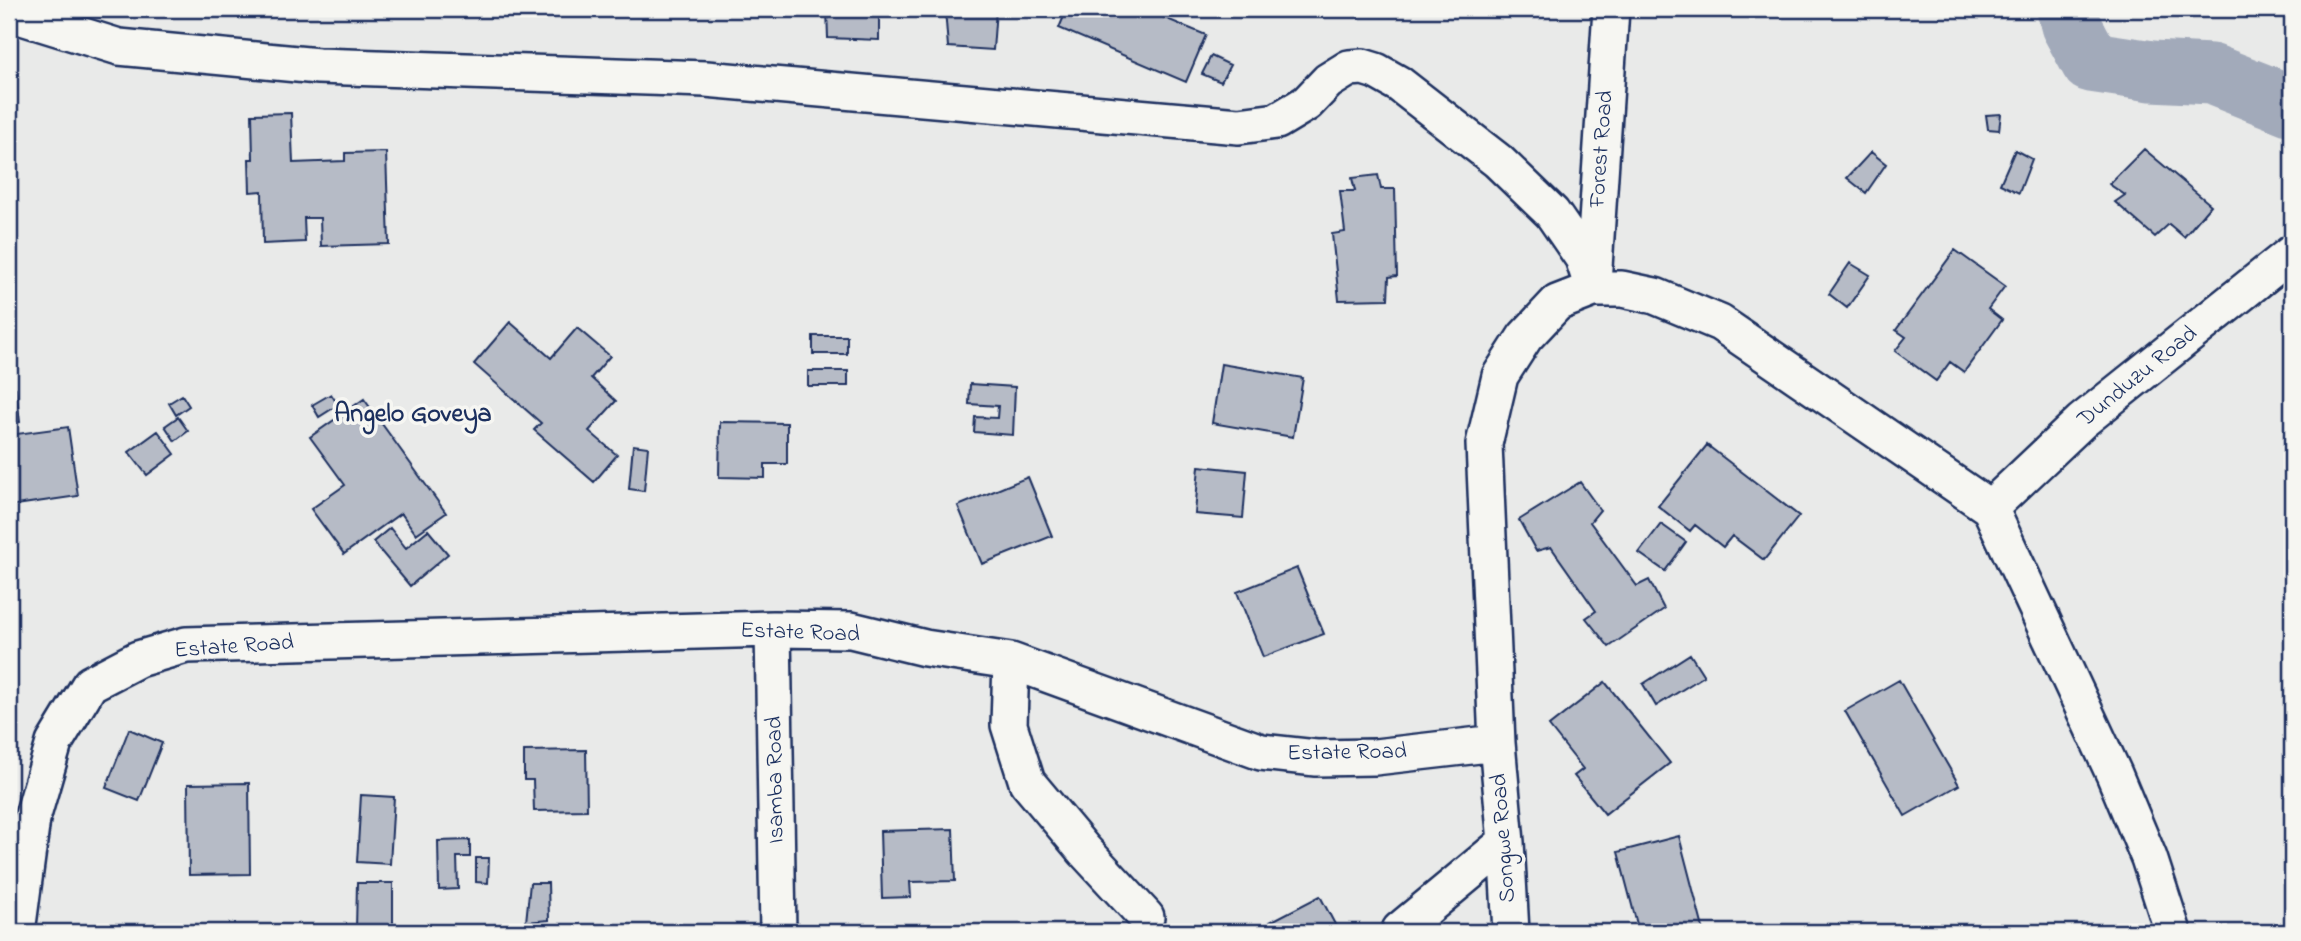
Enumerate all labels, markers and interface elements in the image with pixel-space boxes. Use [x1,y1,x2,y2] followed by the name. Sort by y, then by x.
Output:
[1581,89,1623,210] street label: Forest Road
[2070,318,2205,436] street label: Dunduzu Road
[334,396,492,435] district label: Angelo Goveya
[740,614,860,652] street label: Estate Road
[173,626,295,668] street label: Estate Road
[758,716,794,844] street label: Isamba Road
[1287,735,1407,771] street label: Estate Road
[1483,772,1526,904] street label: Songwe Road

